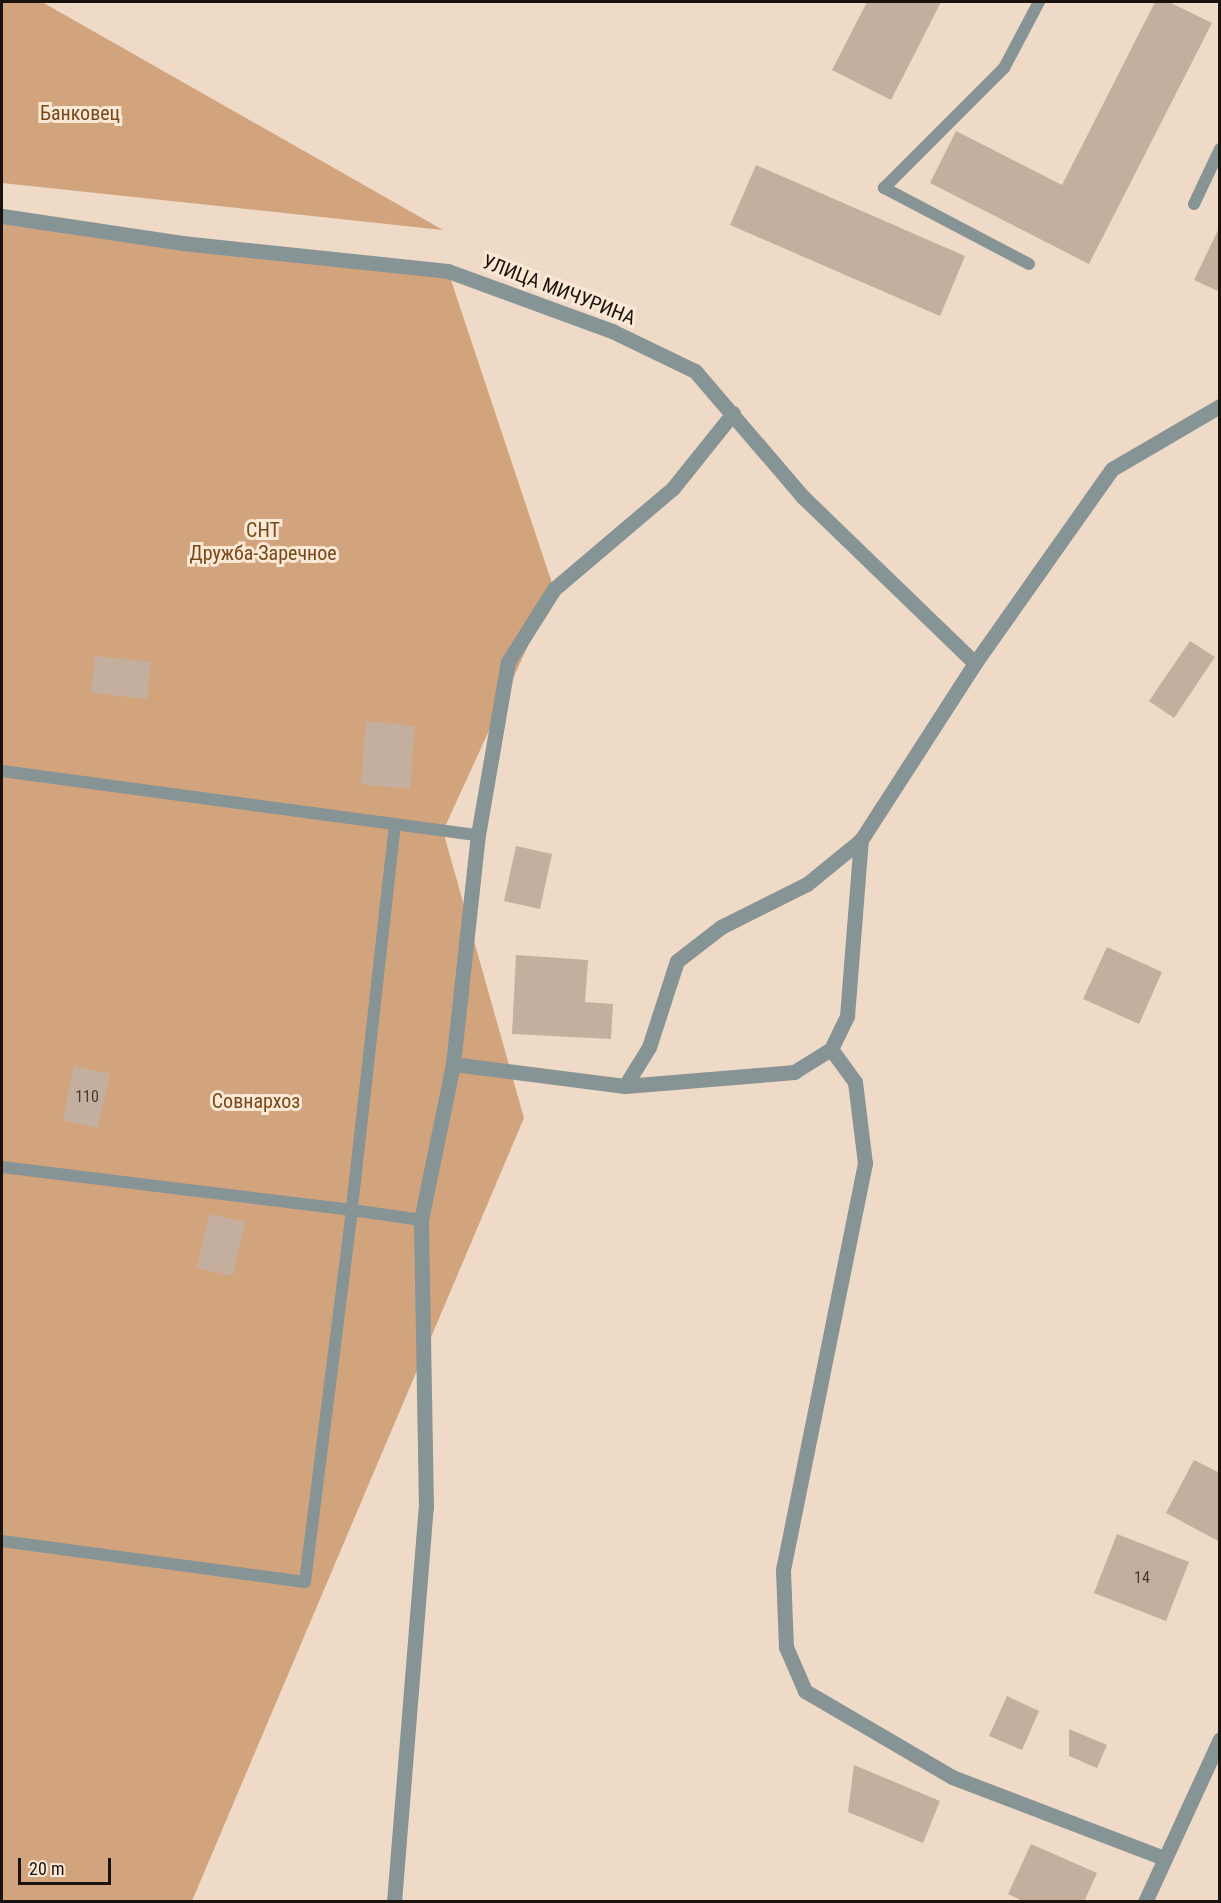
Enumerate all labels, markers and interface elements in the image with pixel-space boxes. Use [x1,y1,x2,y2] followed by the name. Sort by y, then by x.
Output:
[40,101,120,125] park label: Банковец
[479,250,639,330] street label: УЛИЦА МИЧУРИНА
[189,518,337,565] park label: СНТ Дружба-Заречное
[75,1087,99,1107] house number: 110
[212,1089,300,1113] park label: Совнархоз
[1134,1568,1150,1588] house number: 14
[21,1846,114,1884] scale bar
[29,1858,64,1879] text: 20 m

